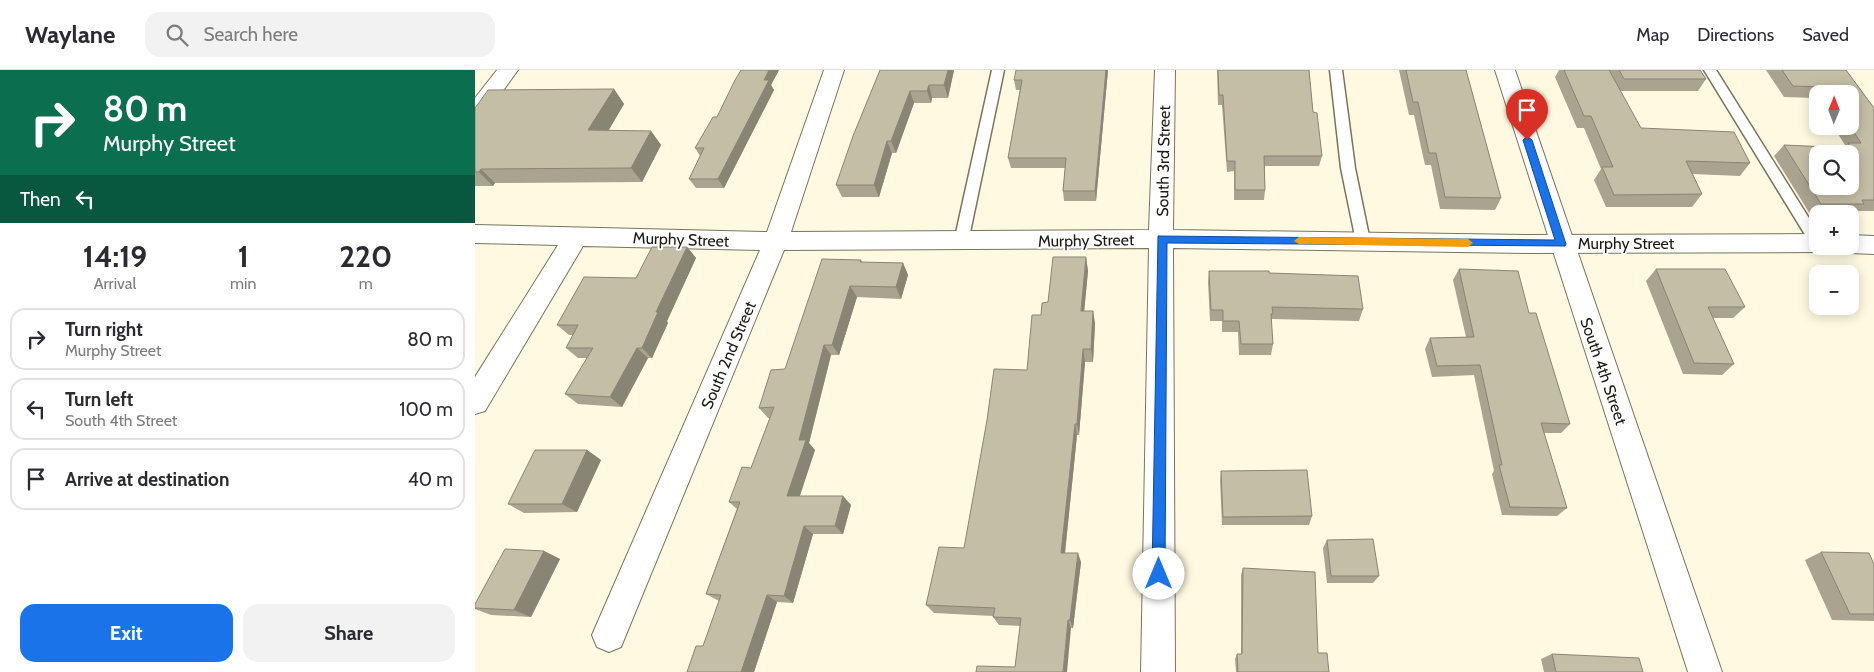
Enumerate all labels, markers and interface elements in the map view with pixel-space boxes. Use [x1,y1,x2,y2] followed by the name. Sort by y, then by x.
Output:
[145,12,495,57] search box
[25,20,115,49] text: Waylane
[163,21,191,49] icon: search
[203,23,298,46] text: Search here
[1636,24,1669,46] text: Map
[1697,24,1774,46] text: Directions
[1802,24,1849,46] text: Saved
[1809,85,1859,135] north arrow
[1809,85,1859,315] map controls
[103,87,187,130] text: 80 m
[1506,89,1548,140] pin
[20,90,85,155] icon: right
[1513,96,1541,124] icon: arrive
[1153,105,1174,217] street label: South 3rd Street
[103,130,236,157] text: Murphy Street
[1809,145,1859,195] button: search
[71,185,99,213] icon: left
[20,188,61,211] text: Then
[1809,205,1859,255] button: +
[632,228,730,251] street label: Murphy Street
[1038,230,1135,251] street label: Murphy Street
[1578,234,1675,253] street label: Murphy Street
[83,238,147,275] text: 14:19
[238,238,249,275] text: 1
[339,238,392,275] text: 220
[1809,265,1859,315] button: −
[94,274,136,293] text: Arrival
[230,274,256,293] text: min
[359,274,373,293] text: m
[697,298,760,412] street label: South 2nd Street
[1576,315,1631,428] street label: South 4th Street
[65,318,143,341] text: Turn right
[22,325,50,353] icon: right
[407,328,453,351] text: 80 m
[65,341,161,360] text: Murphy Street
[65,388,133,411] text: Turn left
[22,395,50,423] icon: left
[399,398,453,421] text: 100 m
[65,411,177,430] text: South 4th Street
[22,465,50,493] icon: arrive
[65,468,229,491] text: Arrive at destination
[408,468,453,491] text: 40 m
[1132,547,1184,599] position arrow
[20,604,233,662] button: Exit
[243,604,455,662] button: Share

